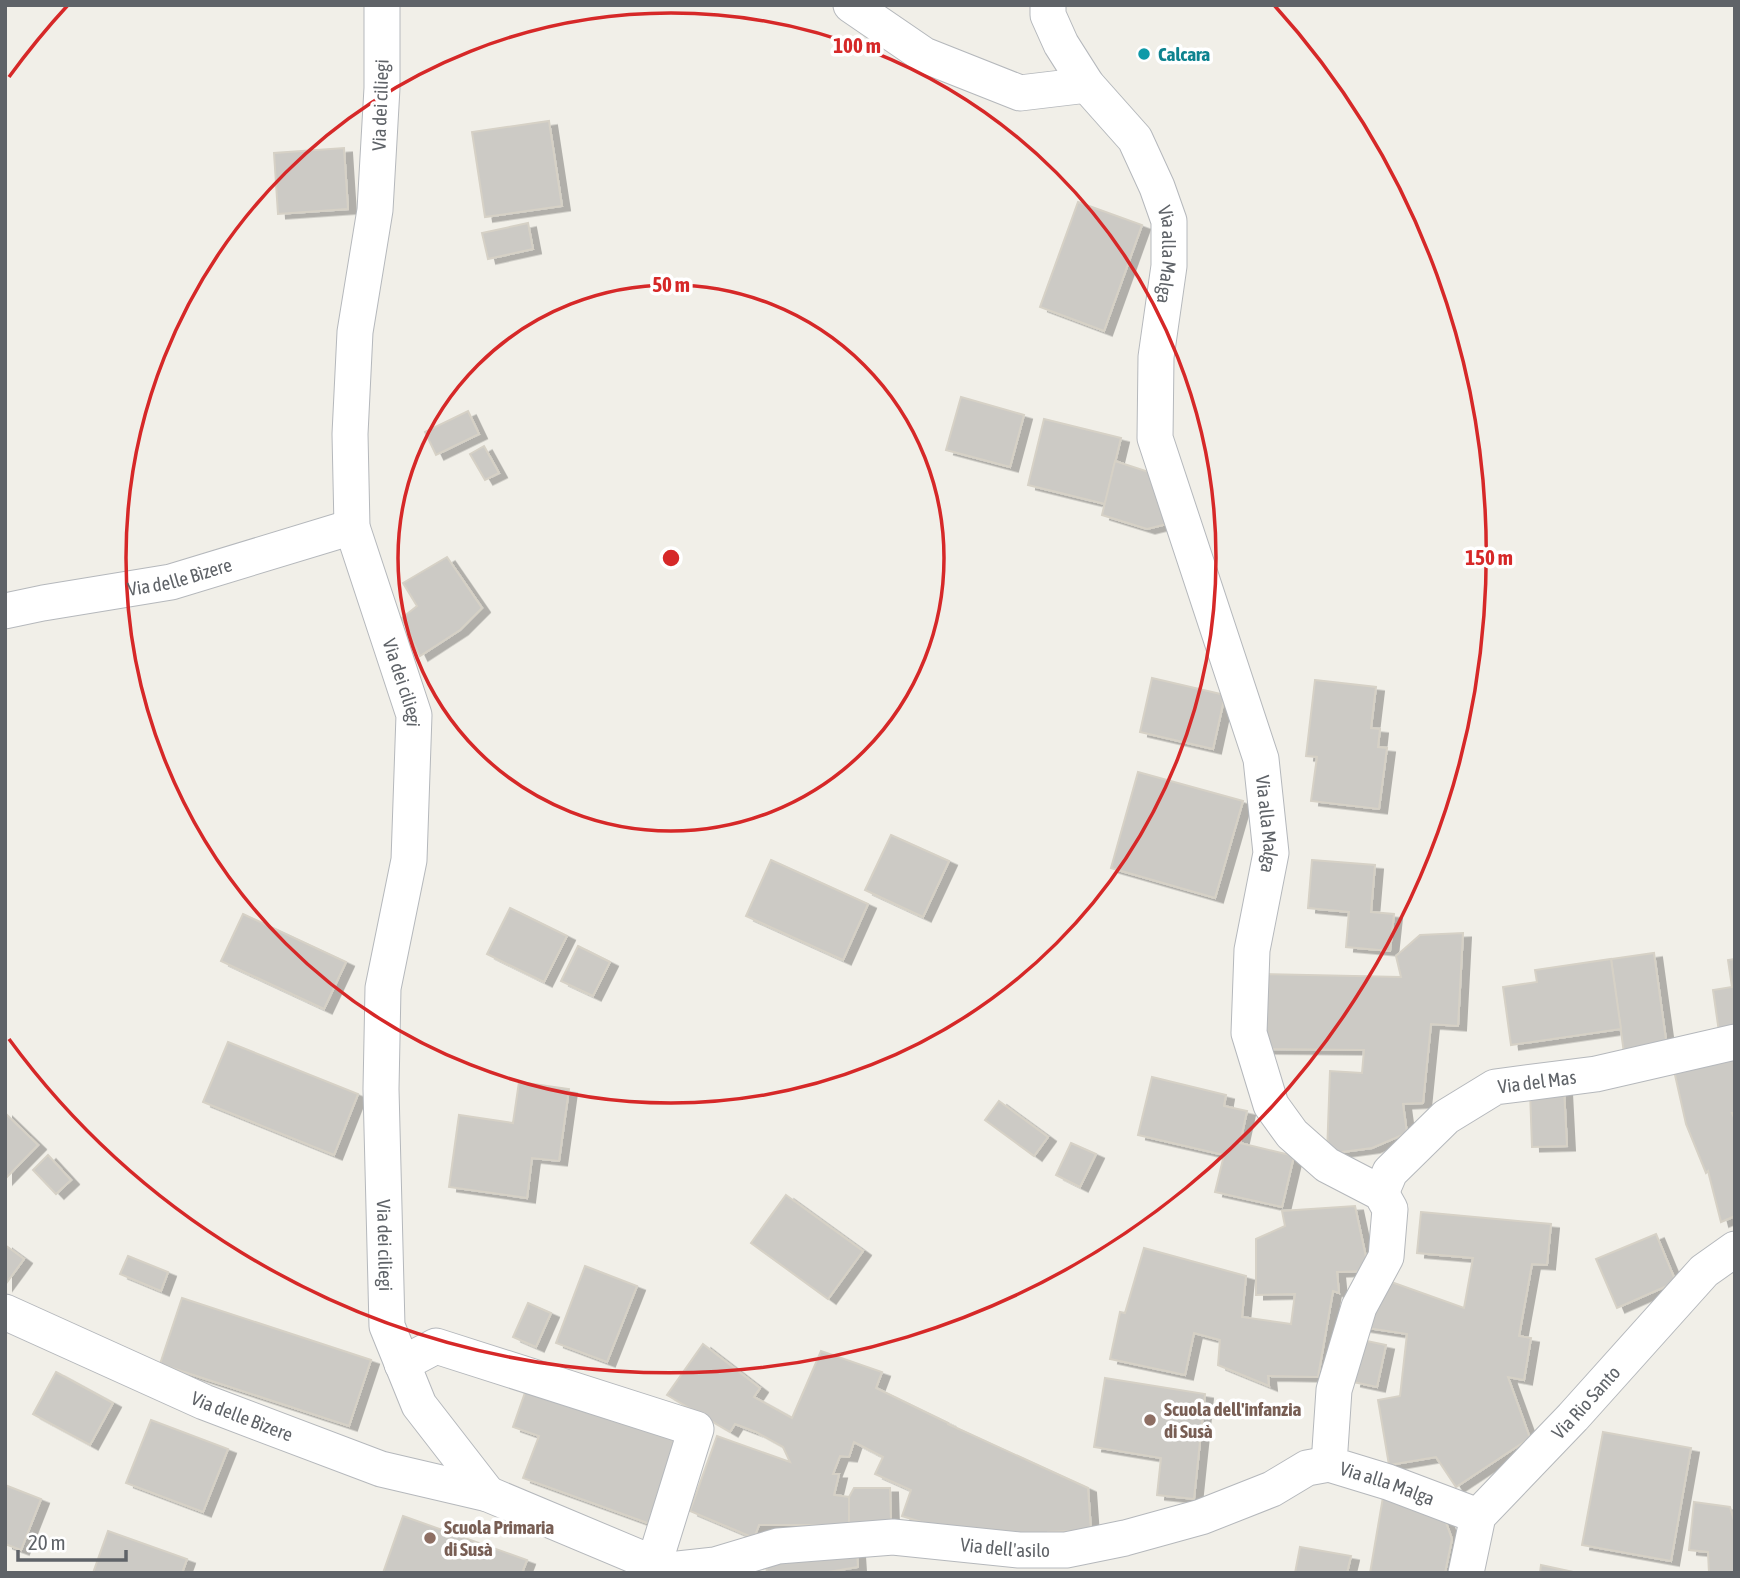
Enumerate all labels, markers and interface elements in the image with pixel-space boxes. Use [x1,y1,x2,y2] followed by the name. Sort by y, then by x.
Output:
[833,33,881,57] text: 100 m
[1158,43,1210,65] place label: Calcara
[1136,46,1152,62] marker: Calcara
[367,59,393,151] street label: Via dei ciliegi
[1153,203,1181,305] street label: Via alla Malga
[652,272,690,296] text: 50 m
[1465,545,1513,569] text: 150 m
[659,546,683,570] centre of rings
[126,553,234,600] street label: Via delle Bìzere
[379,636,425,727] street label: Via dei ciliegi
[1252,774,1282,875] street label: Via alla Malga
[1496,1066,1578,1098] street label: Via del Mas
[373,1199,397,1291] street label: Via dei ciliegi
[1547,1361,1625,1443] street label: Via Rio Santo
[188,1387,296,1446] street label: Via delle Bìzere
[1164,1398,1301,1442] place label: Scuola dell'infanzia di Susà
[1142,1412,1158,1428] marker: Scuola dell'infanzia di Susà
[1337,1457,1438,1510] street label: Via alla Malga
[444,1516,554,1560] place label: Scuola Primaria di Susà
[18,1518,126,1562] scale bar
[28,1530,66,1554] text: 20 m
[422,1530,438,1546] marker: Scuola Primaria di Susà
[959,1533,1050,1561] street label: Via dell'asilo

